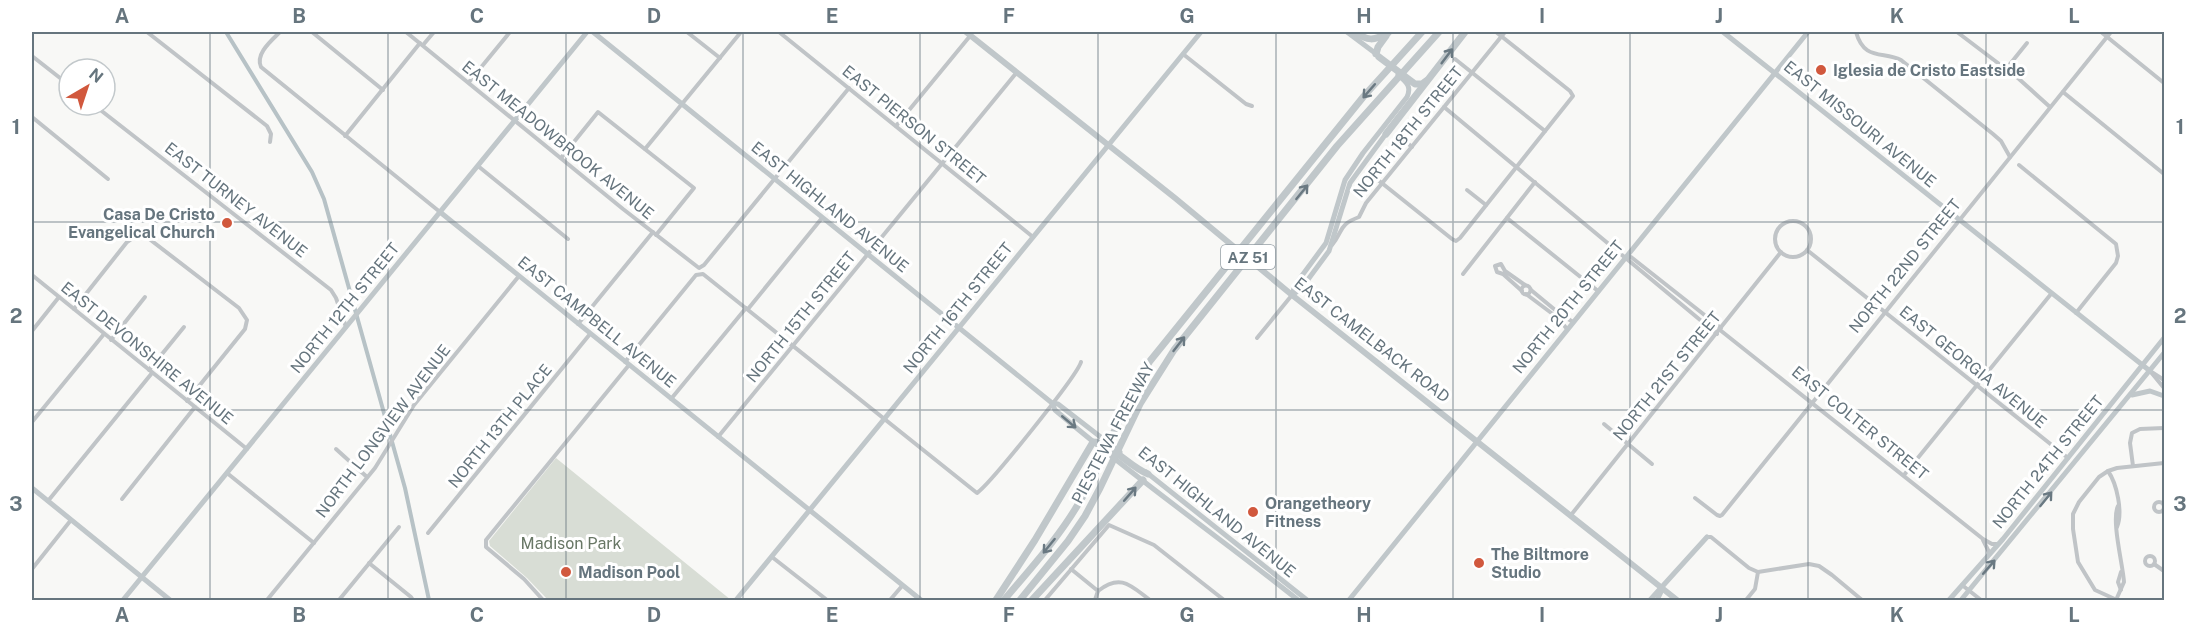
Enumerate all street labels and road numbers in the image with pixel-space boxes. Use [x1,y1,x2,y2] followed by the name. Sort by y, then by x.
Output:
[458,57,658,223] street label: EAST MEADOWBROOK AVENUE
[1780,57,1940,191] street label: EAST MISSOURI AVENUE
[839,61,990,189] street label: EAST PIERSON STREET
[1349,62,1467,201] street label: NORTH 18TH STREET
[161,138,311,262] street label: EAST TURNEY AVENUE
[748,138,912,276] street label: EAST HIGHLAND AVENUE
[1845,195,1965,337] street label: NORTH 22ND STREET
[1509,236,1628,377] street label: NORTH 20TH STREET
[899,238,1017,377] street label: NORTH 16TH STREET
[287,239,404,377] street label: NORTH 12TH STREET
[1221,245,1275,269] road number: AZ 51
[742,247,860,386] street label: NORTH 15TH STREET
[514,252,680,392] street label: EAST CAMPBELL AVENUE
[1291,273,1453,407] street label: EAST CAMELBACK ROAD
[57,278,237,428] street label: EAST DEVONSHIRE AVENUE
[1896,302,2050,432] street label: EAST GEORGIA AVENUE
[1609,307,1725,444] street label: NORTH 21ST STREET
[312,341,454,521] street label: NORTH LONGVIEW AVENUE
[1068,359,1158,507] street label: PIESTEWA FREEWAY
[444,360,556,492] street label: NORTH 13TH PLACE
[1788,362,1932,484] street label: EAST COLTER STREET
[1989,391,2108,532] street label: NORTH 24TH STREET
[1135,443,1299,581] street label: EAST HIGHLAND AVENUE

